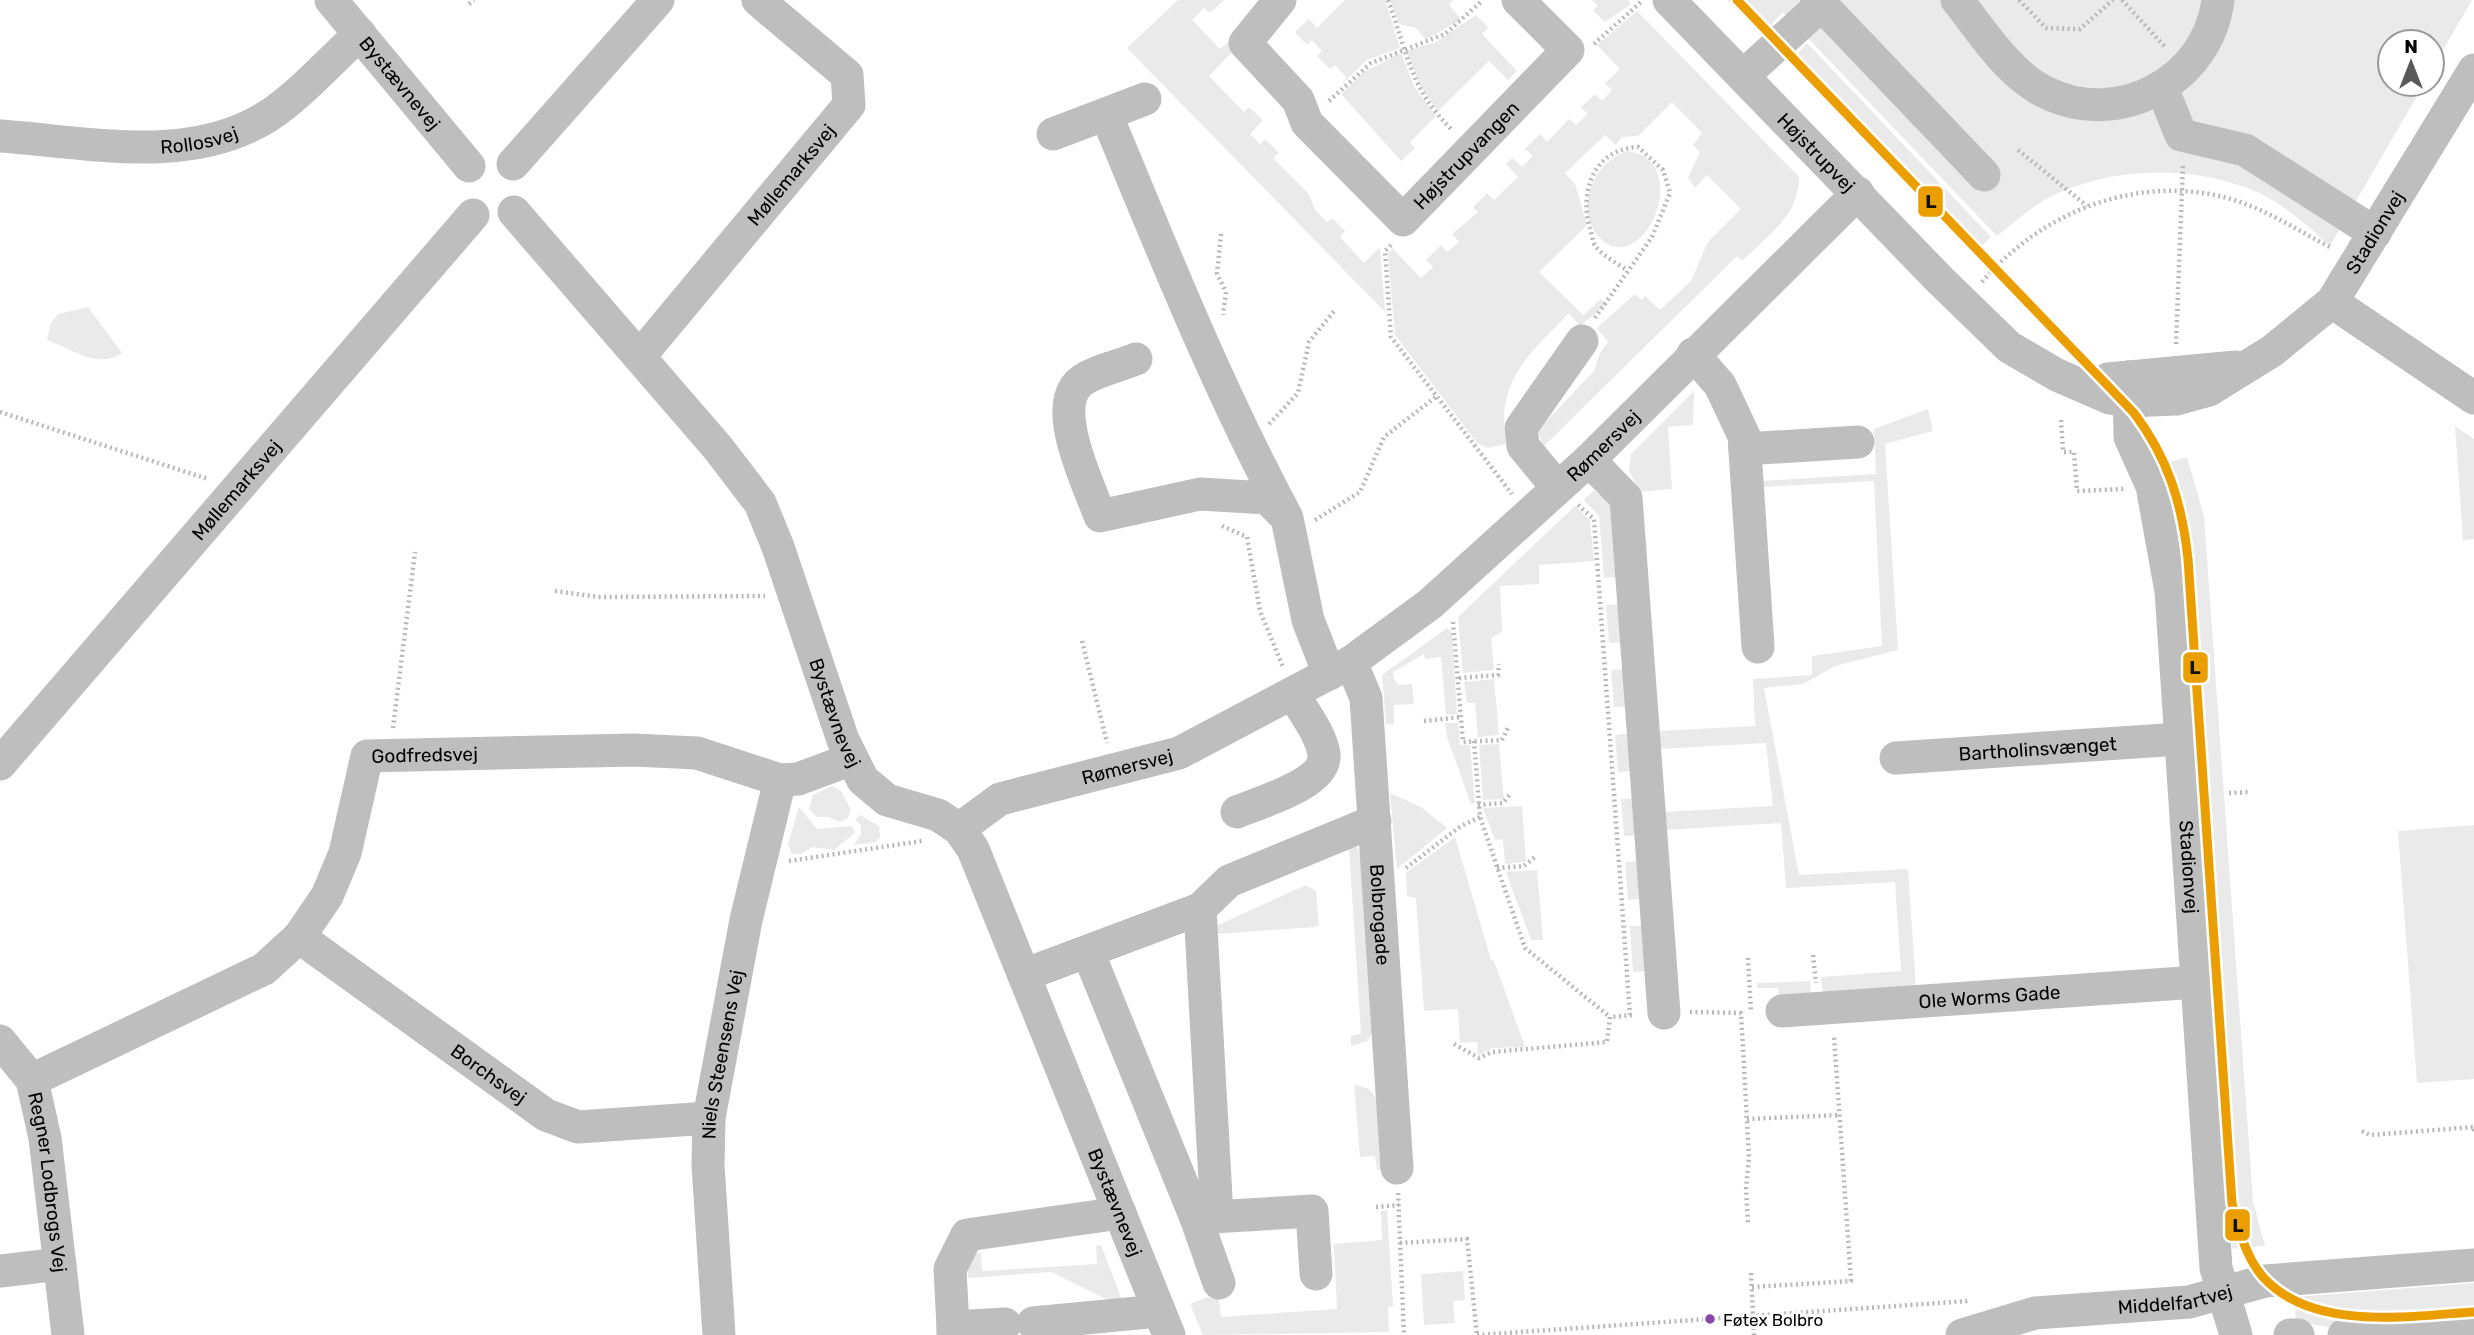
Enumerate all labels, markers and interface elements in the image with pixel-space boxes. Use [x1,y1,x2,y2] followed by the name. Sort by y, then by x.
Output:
[2376,28,2446,98] north arrow
[354,32,445,135] street label: Bystævnevej
[2404,35,2418,58] text: N
[1409,96,1524,214] street label: Højstrupvangen
[1772,108,1860,197] street label: Højstrupvej
[743,120,840,230] street label: Møllemarksvej
[160,121,241,159] street label: Rollosvej
[1917,185,1944,218] line badge: L
[2341,187,2409,278] street label: Stadionvej
[1925,190,1937,213] text: L
[1562,405,1645,487] street label: Rømersvej
[187,435,286,545] street label: Møllemarksvej
[2182,651,2209,684] line badge: L
[804,655,866,771] street label: Bystævnevej
[2189,656,2201,679] text: L
[1958,732,2118,766] street label: Bartholinsvænget
[371,743,478,768] street label: Godfredsvej
[1079,744,1175,790] street label: Rømersvej
[2174,820,2203,914] street label: Stadionvej
[1365,863,1395,966] street label: Bolbrogade
[698,968,748,1140] street label: Niels Steensens Vej
[1918,981,2061,1013] street label: Ole Worms Gade
[446,1039,531,1109] street label: Borchsvej
[23,1090,72,1274] street label: Regner Lodbrogs Vej
[1083,1145,1147,1260] street label: Bystævnevej
[2224,1208,2251,1242] line badge: L
[2232,1214,2244,1237] text: L
[2117,1280,2235,1319] street label: Middelfartvej
[1723,1310,1823,1330] place label: Føtex Bolbro
[1703,1312,1717,1326] marker: Føtex Bolbro

